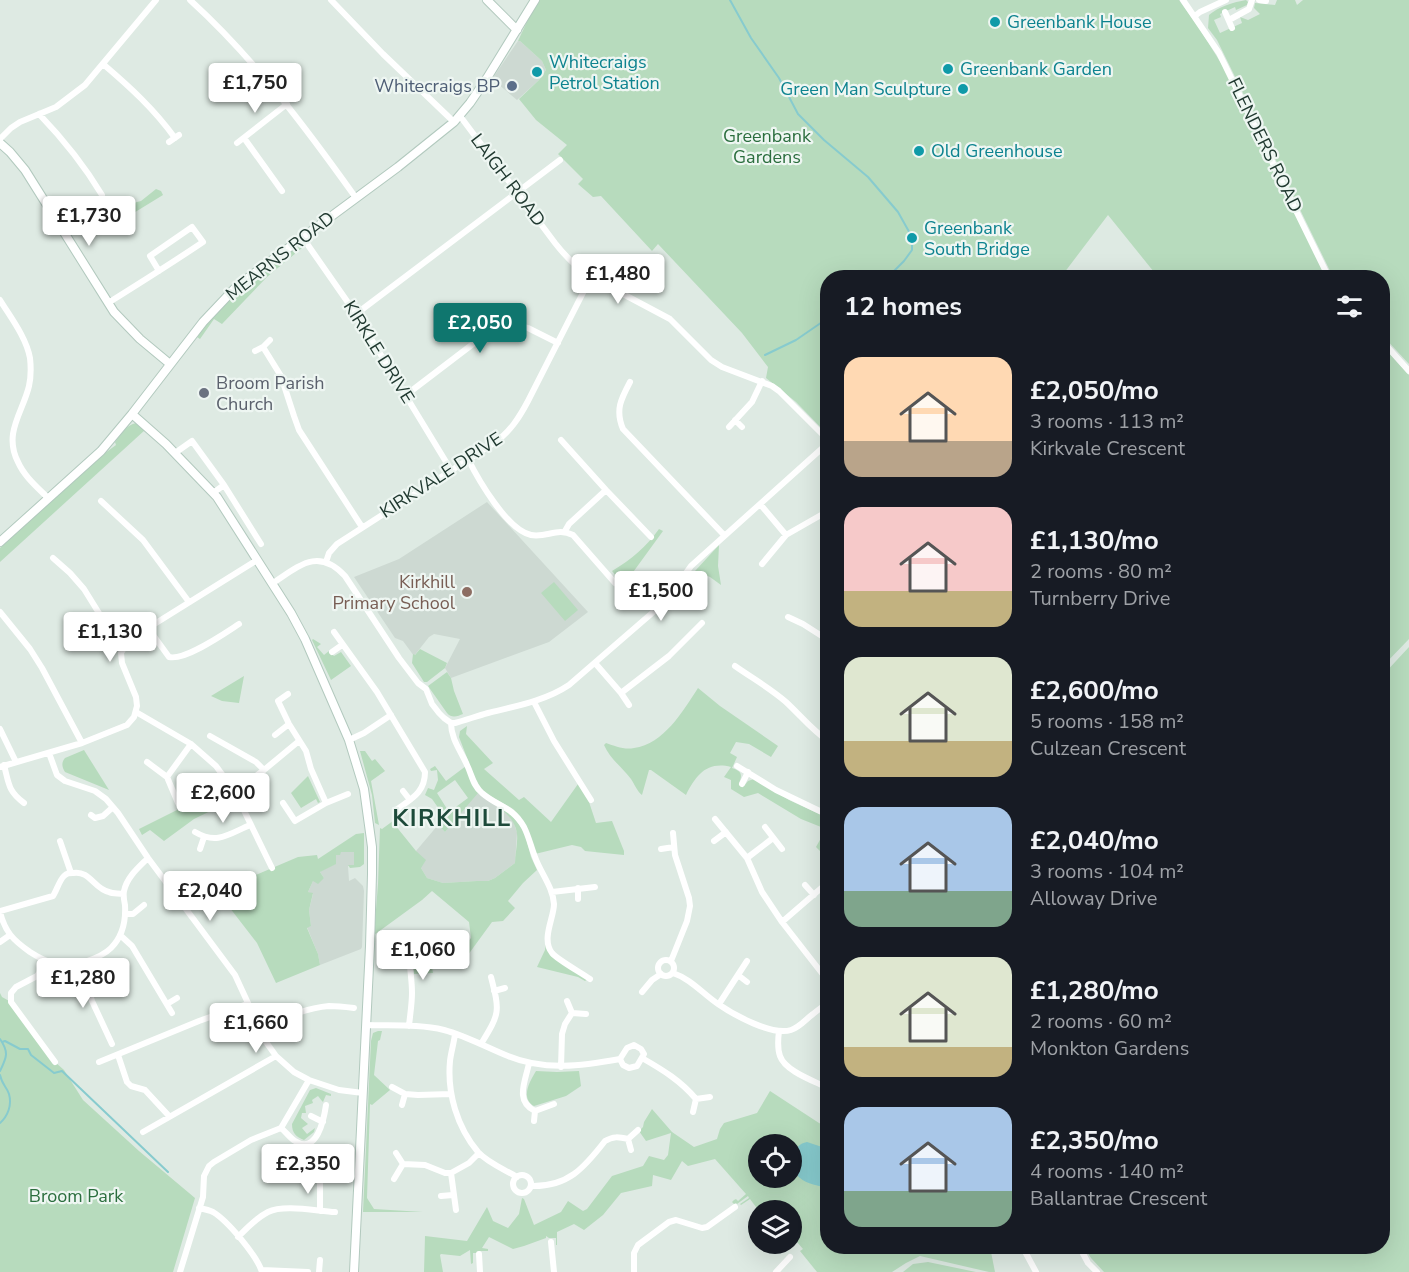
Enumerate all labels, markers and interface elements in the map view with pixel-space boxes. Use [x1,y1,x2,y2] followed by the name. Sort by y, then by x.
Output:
[1007,10,1152,34] place label: Greenbank House
[988,15,1002,29] marker: Greenbank House
[549,50,660,95] place label: Whitecraigs Petrol Station
[960,57,1112,81] place label: Greenbank Garden
[941,62,955,76] marker: Greenbank Garden
[206,63,304,114] pin: £1,750
[530,65,544,79] marker: Whitecraigs Petrol Station
[223,69,287,96] text: £1,750
[374,74,500,98] place label: Whitecraigs BP
[1222,74,1308,216] street label: FLENDERS ROAD
[780,77,951,101] place label: Green Man Sculpture
[505,79,519,93] marker: Whitecraigs BP
[956,82,970,96] marker: Green Man Sculpture
[723,124,812,169] park label: Greenbank Gardens
[465,129,551,231] street label: LAIGH ROAD
[931,139,1063,163] place label: Old Greenhouse
[912,144,926,158] marker: Old Greenhouse
[40,196,138,247] pin: £1,730
[57,202,121,229] text: £1,730
[221,206,339,306] street label: MEARNS ROAD
[924,216,1030,261] place label: Greenbank South Bridge
[905,231,919,245] marker: Greenbank South Bridge
[569,254,667,305] pin: £1,480
[586,260,650,287] text: £1,480
[844,289,962,324] text: 12 homes
[1333,290,1366,323] icon: filters
[338,296,420,408] street label: KIRKLE DRIVE
[431,303,529,354] pin: £2,050
[448,309,512,336] text: £2,050
[216,371,325,416] place label: Broom Parish Church
[1030,373,1159,408] text: £2,050/mo
[892,381,964,453] icon: home
[197,386,211,400] marker: Broom Parish Church
[1030,408,1184,435] text: 3 rooms · 113 m²
[375,426,507,524] street label: KIRKVALE DRIVE
[1030,435,1185,462] text: Kirkvale Crescent
[1030,523,1159,558] text: £1,130/mo
[892,531,964,603] icon: home
[1030,558,1172,585] text: 2 rooms · 80 m²
[332,570,456,615] place label: Kirkhill Primary School
[612,571,710,622] pin: £1,500
[629,577,693,604] text: £1,500
[460,585,474,599] marker: Kirkhill Primary School
[1030,585,1170,612] text: Turnberry Drive
[61,612,159,663] pin: £1,130
[78,618,142,645] text: £1,130
[1030,673,1159,708] text: £2,600/mo
[892,681,964,753] icon: home
[1030,708,1184,735] text: 5 rooms · 158 m²
[1030,735,1186,762] text: Culzean Crescent
[174,773,272,824] pin: £2,600
[191,779,255,806] text: £2,600
[392,802,512,834] district label: KIRKHILL
[1030,823,1159,858] text: £2,040/mo
[892,831,964,903] icon: home
[1030,858,1184,885] text: 3 rooms · 104 m²
[161,871,259,922] pin: £2,040
[178,877,242,904] text: £2,040
[1030,885,1157,912] text: Alloway Drive
[374,930,472,981] pin: £1,060
[391,936,455,963] text: £1,060
[34,958,132,1009] pin: £1,280
[51,964,115,991] text: £1,280
[1030,973,1159,1008] text: £1,280/mo
[892,981,964,1053] icon: home
[207,1003,305,1054] pin: £1,660
[1030,1008,1172,1035] text: 2 rooms · 60 m²
[224,1009,288,1036] text: £1,660
[1030,1035,1189,1062] text: Monkton Gardens
[1030,1123,1159,1158] text: £2,350/mo
[892,1131,964,1203] icon: home
[748,1134,802,1254] map controls
[748,1134,802,1188] button: locate
[259,1144,357,1195] pin: £2,350
[276,1150,340,1177] text: £2,350
[1030,1158,1184,1185] text: 4 rooms · 140 m²
[29,1184,124,1208] park label: Broom Park
[1030,1185,1207,1212] text: Ballantrae Crescent
[748,1200,802,1254] button: layers

